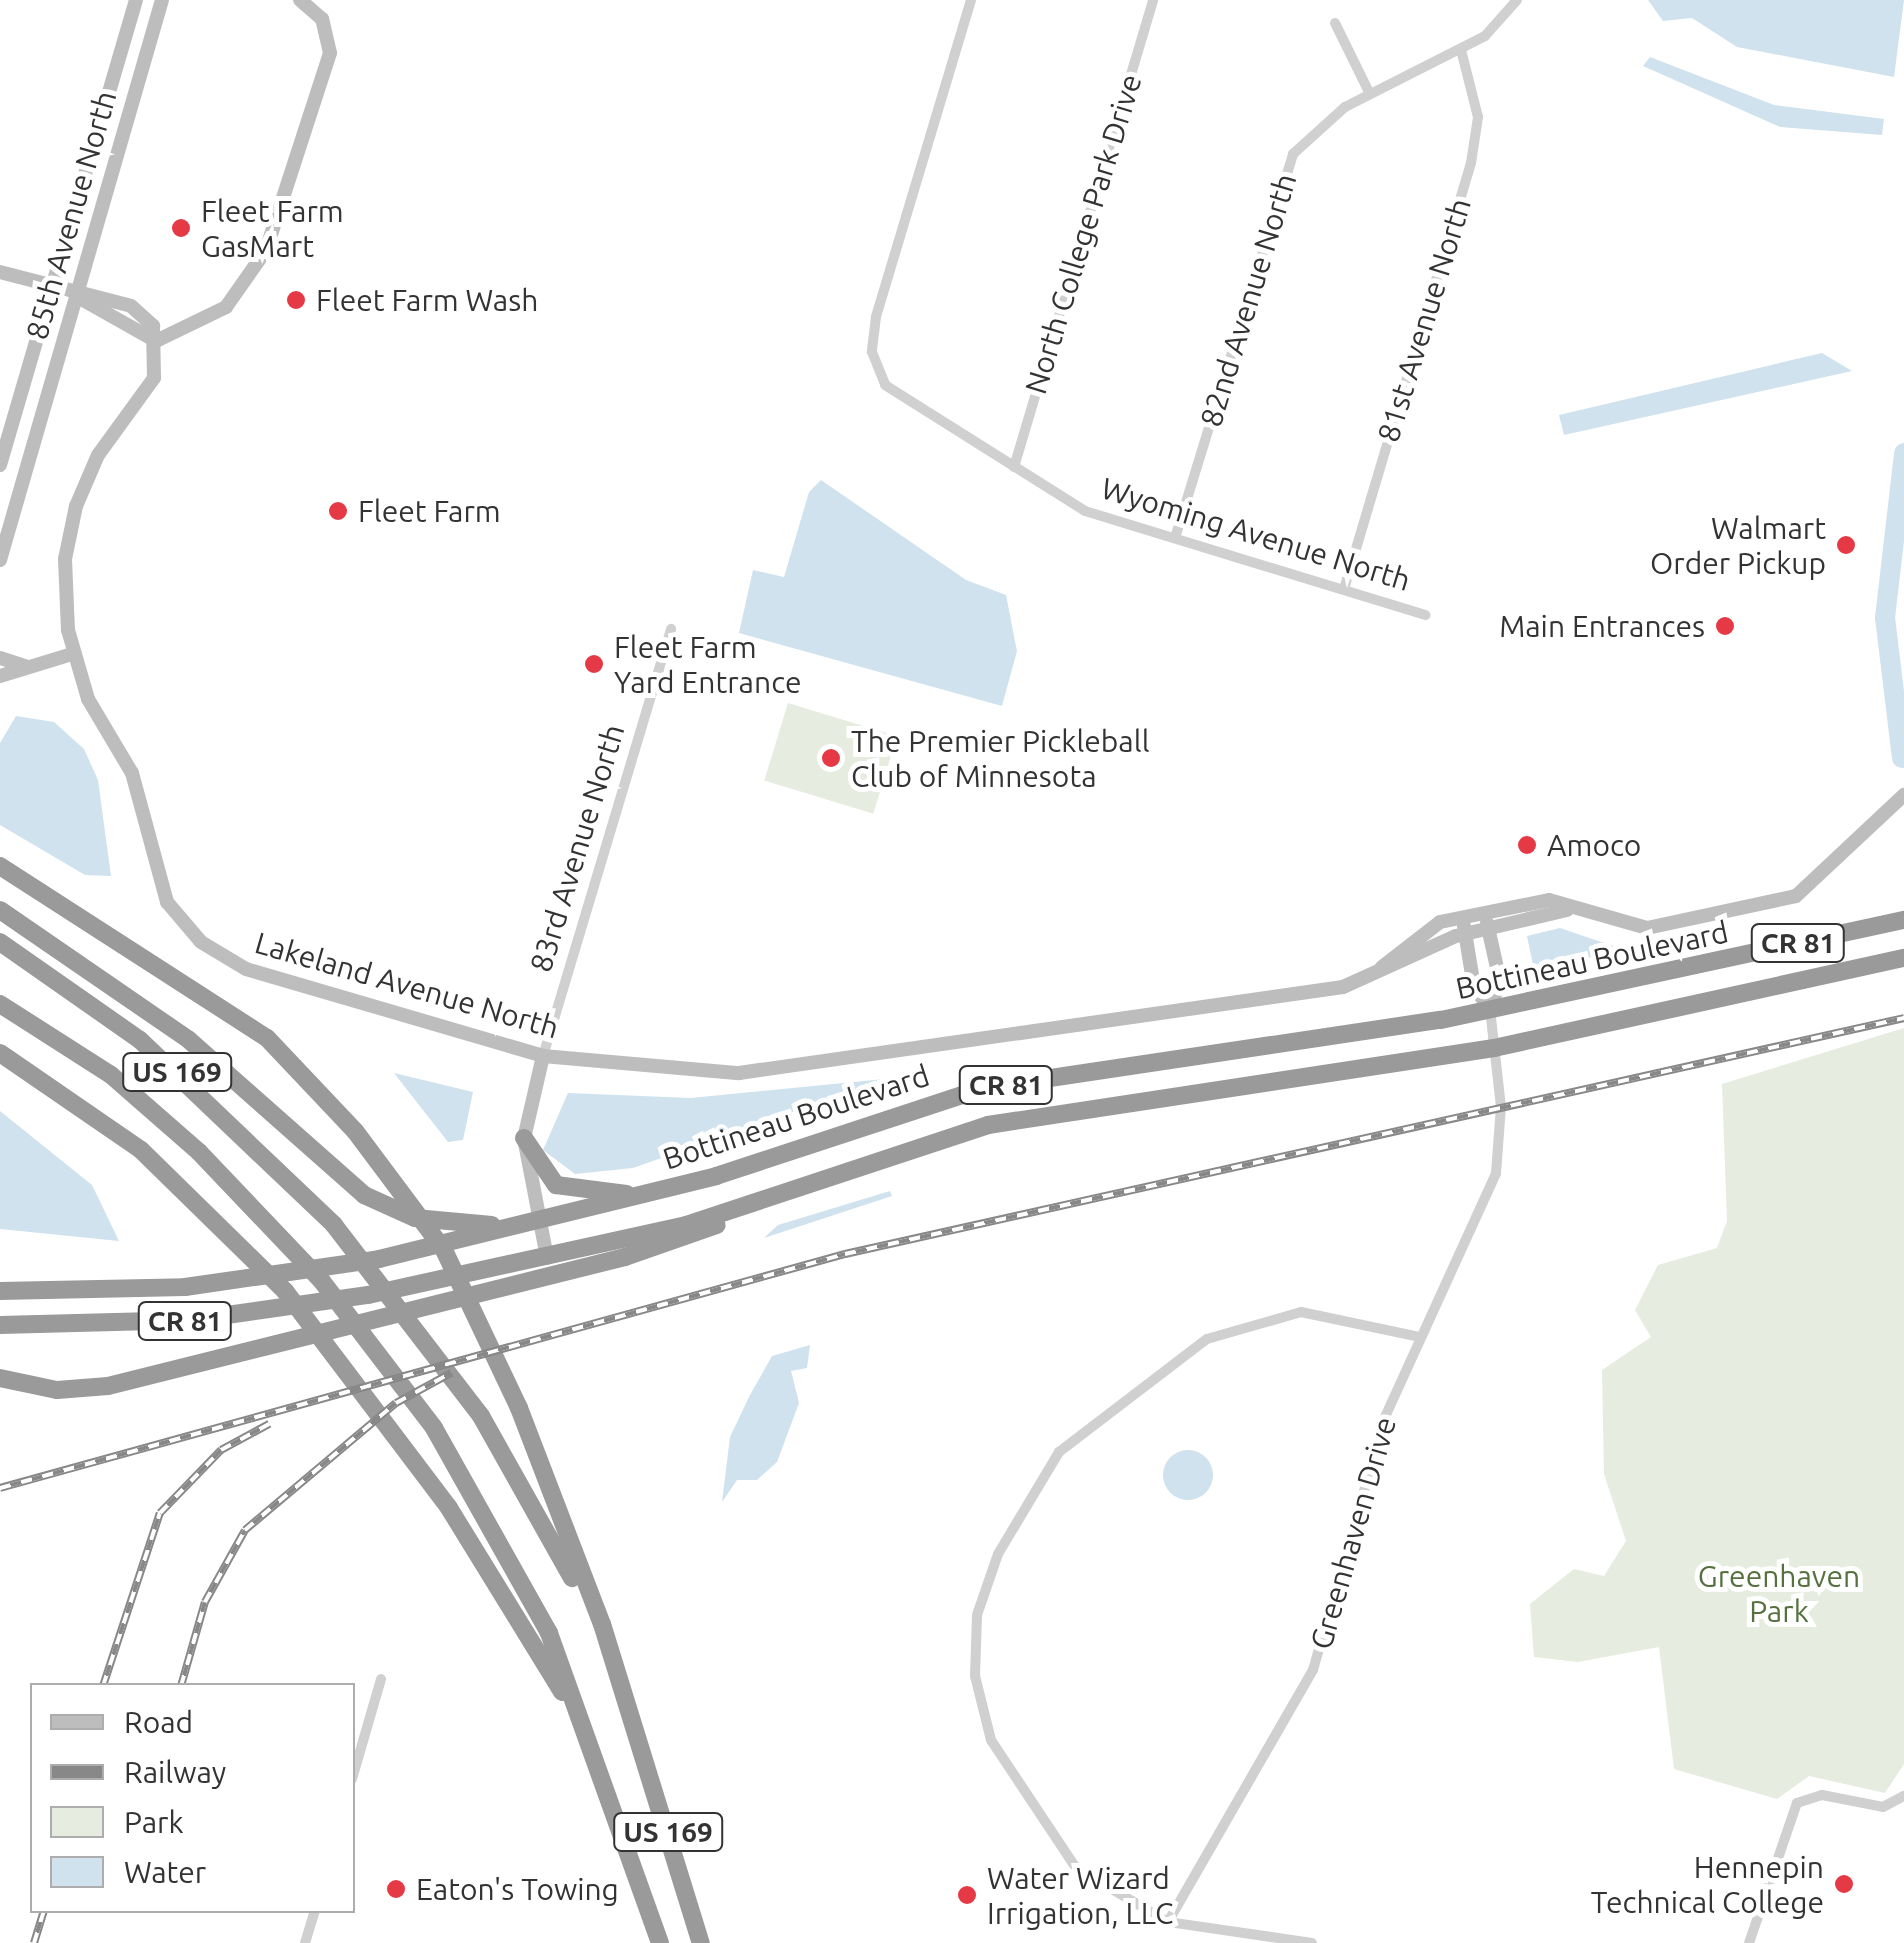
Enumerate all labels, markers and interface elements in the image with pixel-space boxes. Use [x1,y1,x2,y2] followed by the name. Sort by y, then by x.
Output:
[1017,70,1149,398] street label: North College Park Drive
[18,87,124,343] street label: 85th Avenue North
[1192,169,1304,431] street label: 82nd Avenue North
[201,193,344,264] place label: Fleet Farm GasMart
[1370,194,1478,446] street label: 81st Avenue North
[170,217,192,239] marker: Fleet Farm GasMart
[316,282,538,318] place label: Fleet Farm Wash
[285,289,307,311] marker: Fleet Farm Wash
[1097,470,1415,598] street label: Wyoming Avenue North
[358,493,501,529] place label: Fleet Farm
[327,500,349,522] marker: Fleet Farm
[1650,510,1826,580] place label: Walmart Order Pickup
[1835,534,1857,556] marker: Walmart Order Pickup
[1499,608,1705,644] place label: Main Entrances
[1714,615,1736,637] marker: Main Entrances
[614,629,802,700] place label: Fleet Farm Yard Entrance
[583,653,605,675] marker: Fleet Farm Yard Entrance
[522,720,632,976] street label: 83rd Avenue North
[851,723,1149,794] place label: The Premier Pickleball Club of Minnesota
[820,747,842,769] marker: The Premier Pickleball Club of Minnesota
[1547,827,1641,863] place label: Amoco
[1516,834,1538,856] marker: Amoco
[1452,914,1732,1006] street label: Bottineau Boulevard
[1750,920,1846,966] road number: CR 81
[251,924,563,1046] street label: Lakeland Avenue North
[122,1049,232,1095] road number: US 169
[658,1057,934,1177] street label: Bottineau Boulevard
[958,1062,1054,1108] road number: CR 81
[138,1298,232,1344] road number: CR 81
[1303,1413,1403,1653] street label: Greenhaven Drive
[1698,1558,1860,1628] park label: Greenhaven Park
[30,1683,355,1913] legend
[124,1705,193,1739] text: Road
[124,1755,226,1789] text: Railway
[124,1805,184,1839] text: Park
[613,1809,723,1855] road number: US 169
[1591,1849,1824,1920] place label: Hennepin Technical College
[124,1855,206,1889] text: Water
[987,1860,1173,1930] place label: Water Wizard Irrigation, LLC
[416,1871,619,1907] place label: Eaton's Towing
[1833,1873,1855,1895] marker: Hennepin Technical College
[385,1878,407,1900] marker: Eaton's Towing
[956,1884,978,1906] marker: Water Wizard Irrigation, LLC

